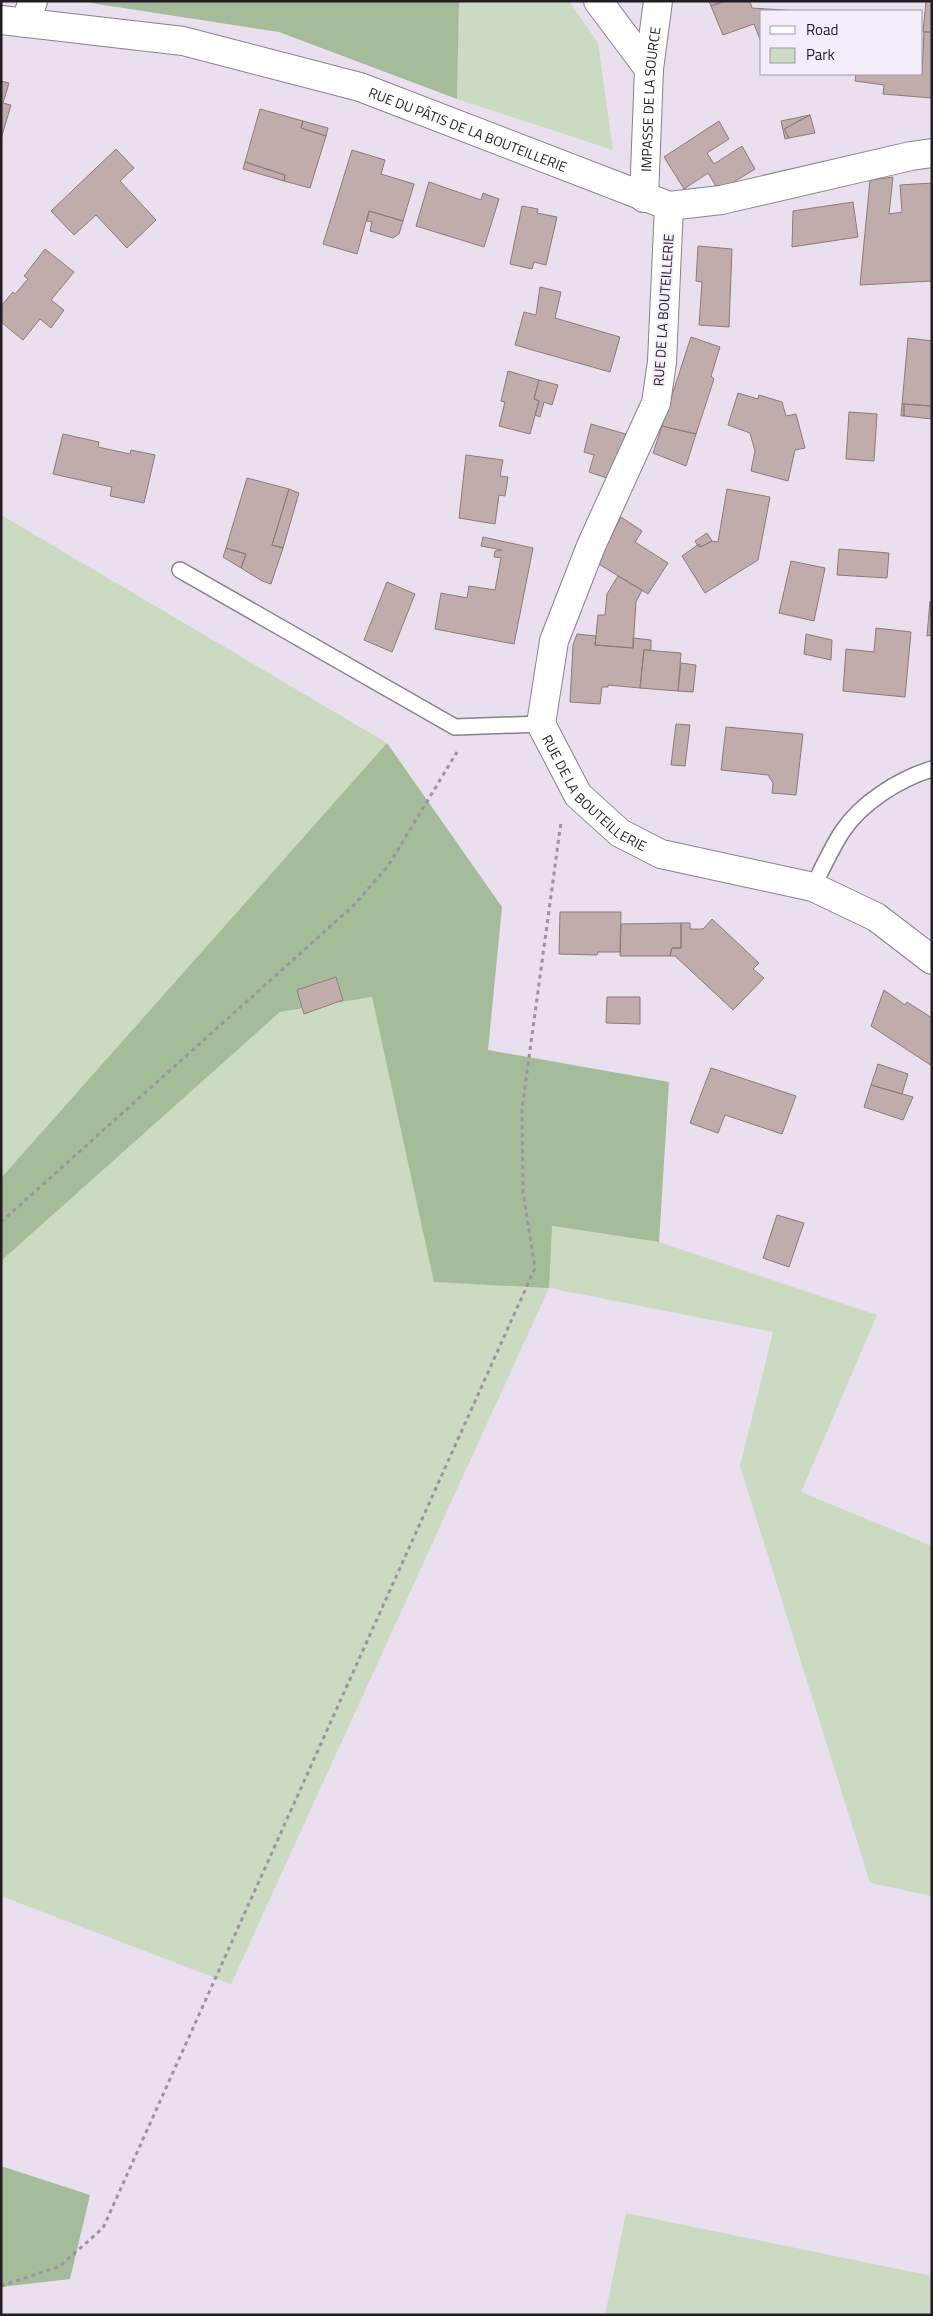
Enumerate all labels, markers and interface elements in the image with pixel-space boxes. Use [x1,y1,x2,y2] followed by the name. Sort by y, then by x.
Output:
[760,10,923,75] legend
[806,18,838,41] text: Road
[635,25,665,172] street label: IMPASSE DE LA SOURCE
[806,43,835,66] text: Park
[366,81,571,177] street label: RUE DU PÂTIS DE LA BOUTEILLERIE
[647,233,679,387] street label: RUE DE LA BOUTEILLERIE
[538,731,651,856] street label: RUE DE LA BOUTEILLERIE

